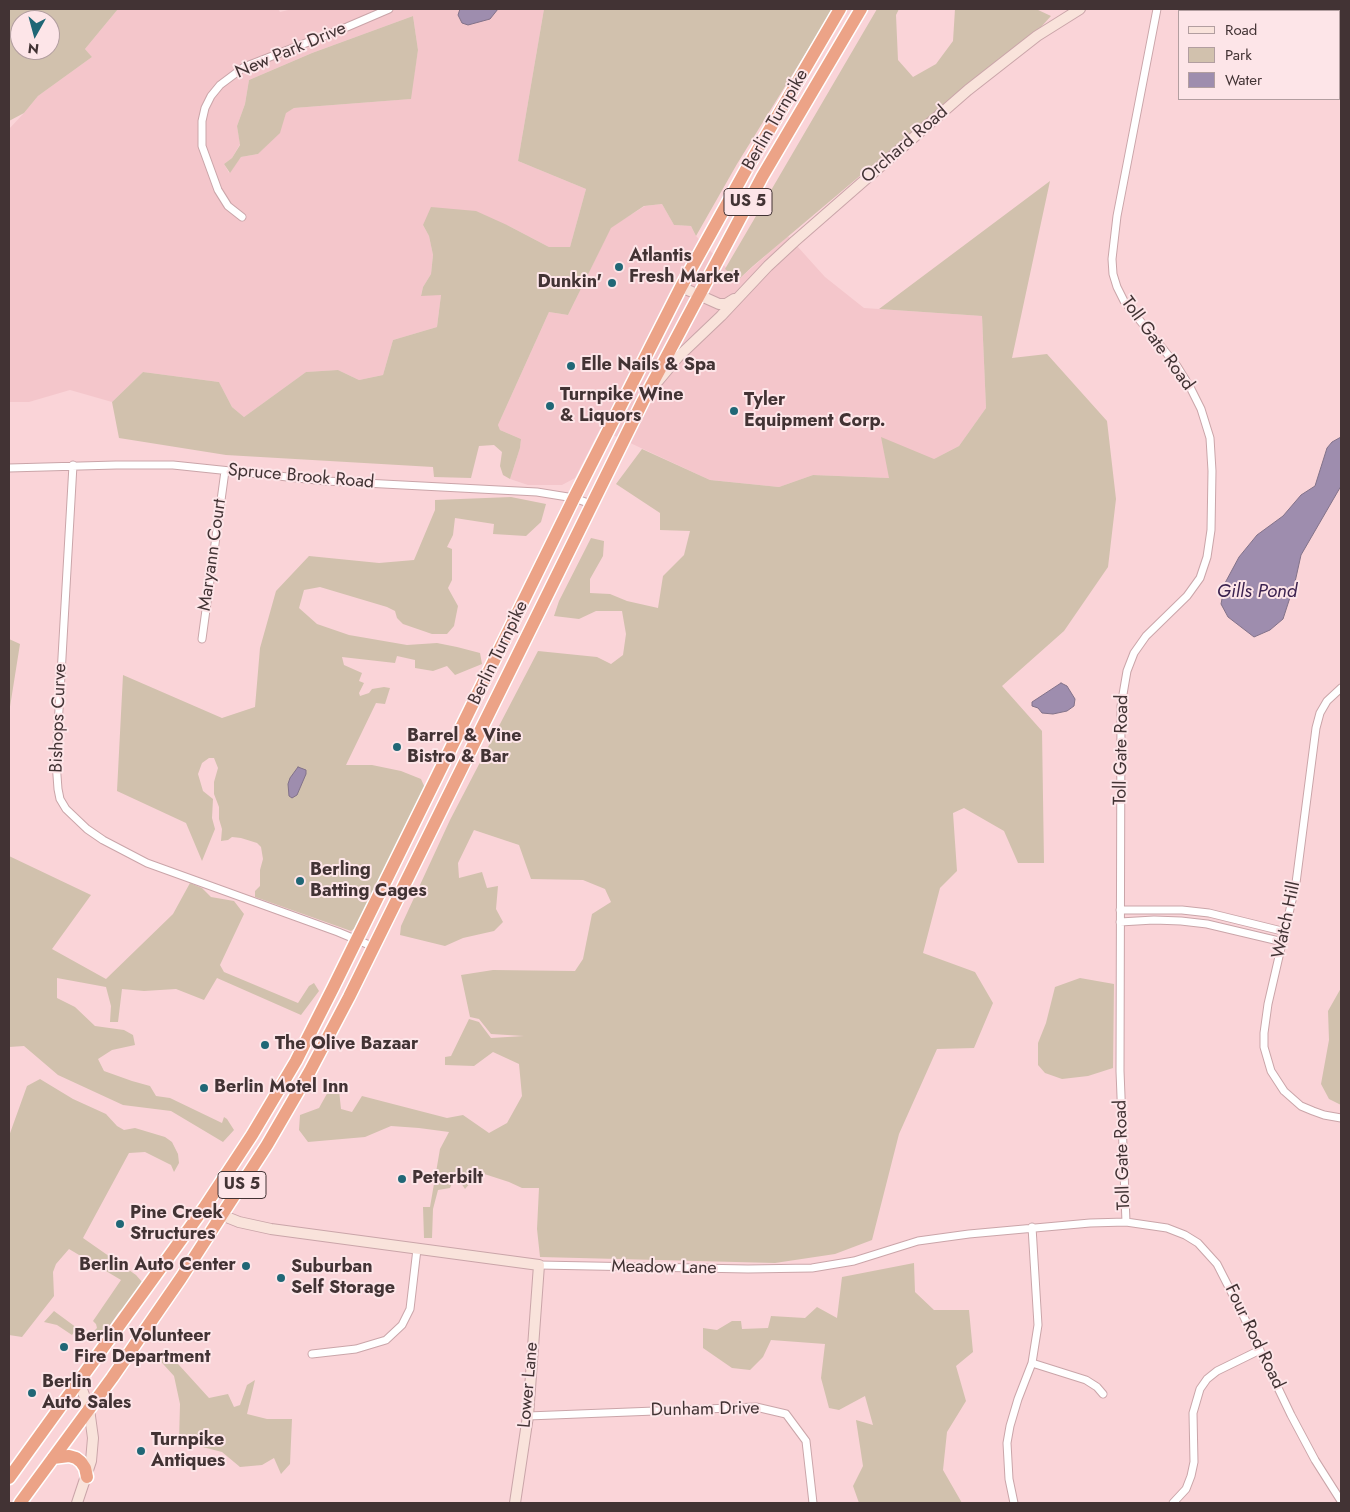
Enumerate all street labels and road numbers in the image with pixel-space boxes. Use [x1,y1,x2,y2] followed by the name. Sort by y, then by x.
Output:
[232,18,350,84] street label: New Park Drive
[738,66,814,174] street label: Berlin Turnpike
[857,102,953,188] street label: Orchard Road
[724,188,772,216] road number: US 5
[1116,293,1198,395] street label: Toll Gate Road
[227,460,375,494] street label: Spruce Brook Road
[194,498,232,612] street label: Maryann Court
[465,597,533,709] street label: Berlin Turnpike
[46,663,72,773] street label: Bishops Curve
[1110,695,1134,805] street label: Toll Gate Road
[1268,879,1306,961] street label: Watch Hill
[1110,1099,1136,1211] street label: Toll Gate Road
[218,1172,266,1198] road number: US 5
[611,1256,717,1280] street label: Meadow Lane
[1219,1281,1289,1393] street label: Four Rod Road
[514,1341,544,1429] street label: Lower Lane
[650,1398,760,1422] street label: Dunham Drive

